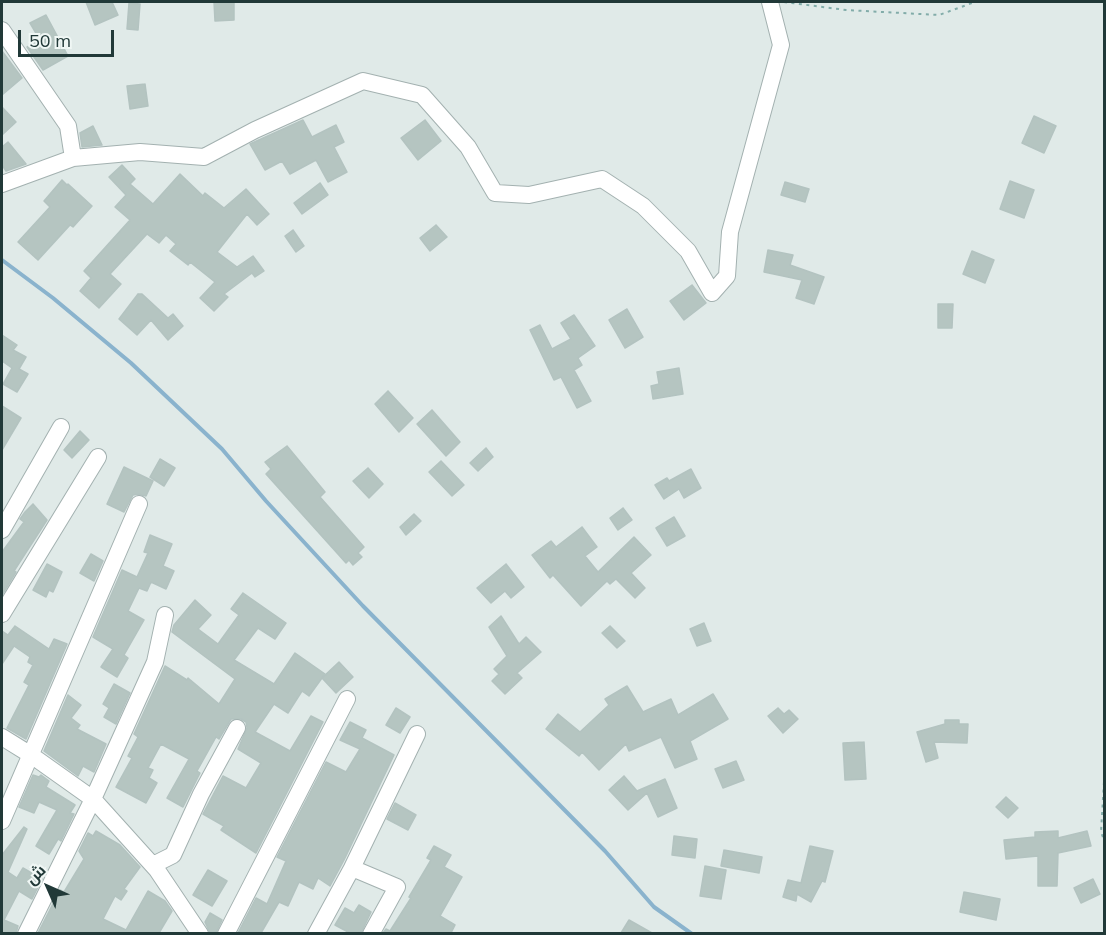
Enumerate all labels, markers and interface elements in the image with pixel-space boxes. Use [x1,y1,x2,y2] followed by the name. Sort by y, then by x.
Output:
[21,18,117,56] scale bar
[29,29,71,52] text: 50 m
[18,857,78,917] north arrow
[21,860,50,889] text: ش

